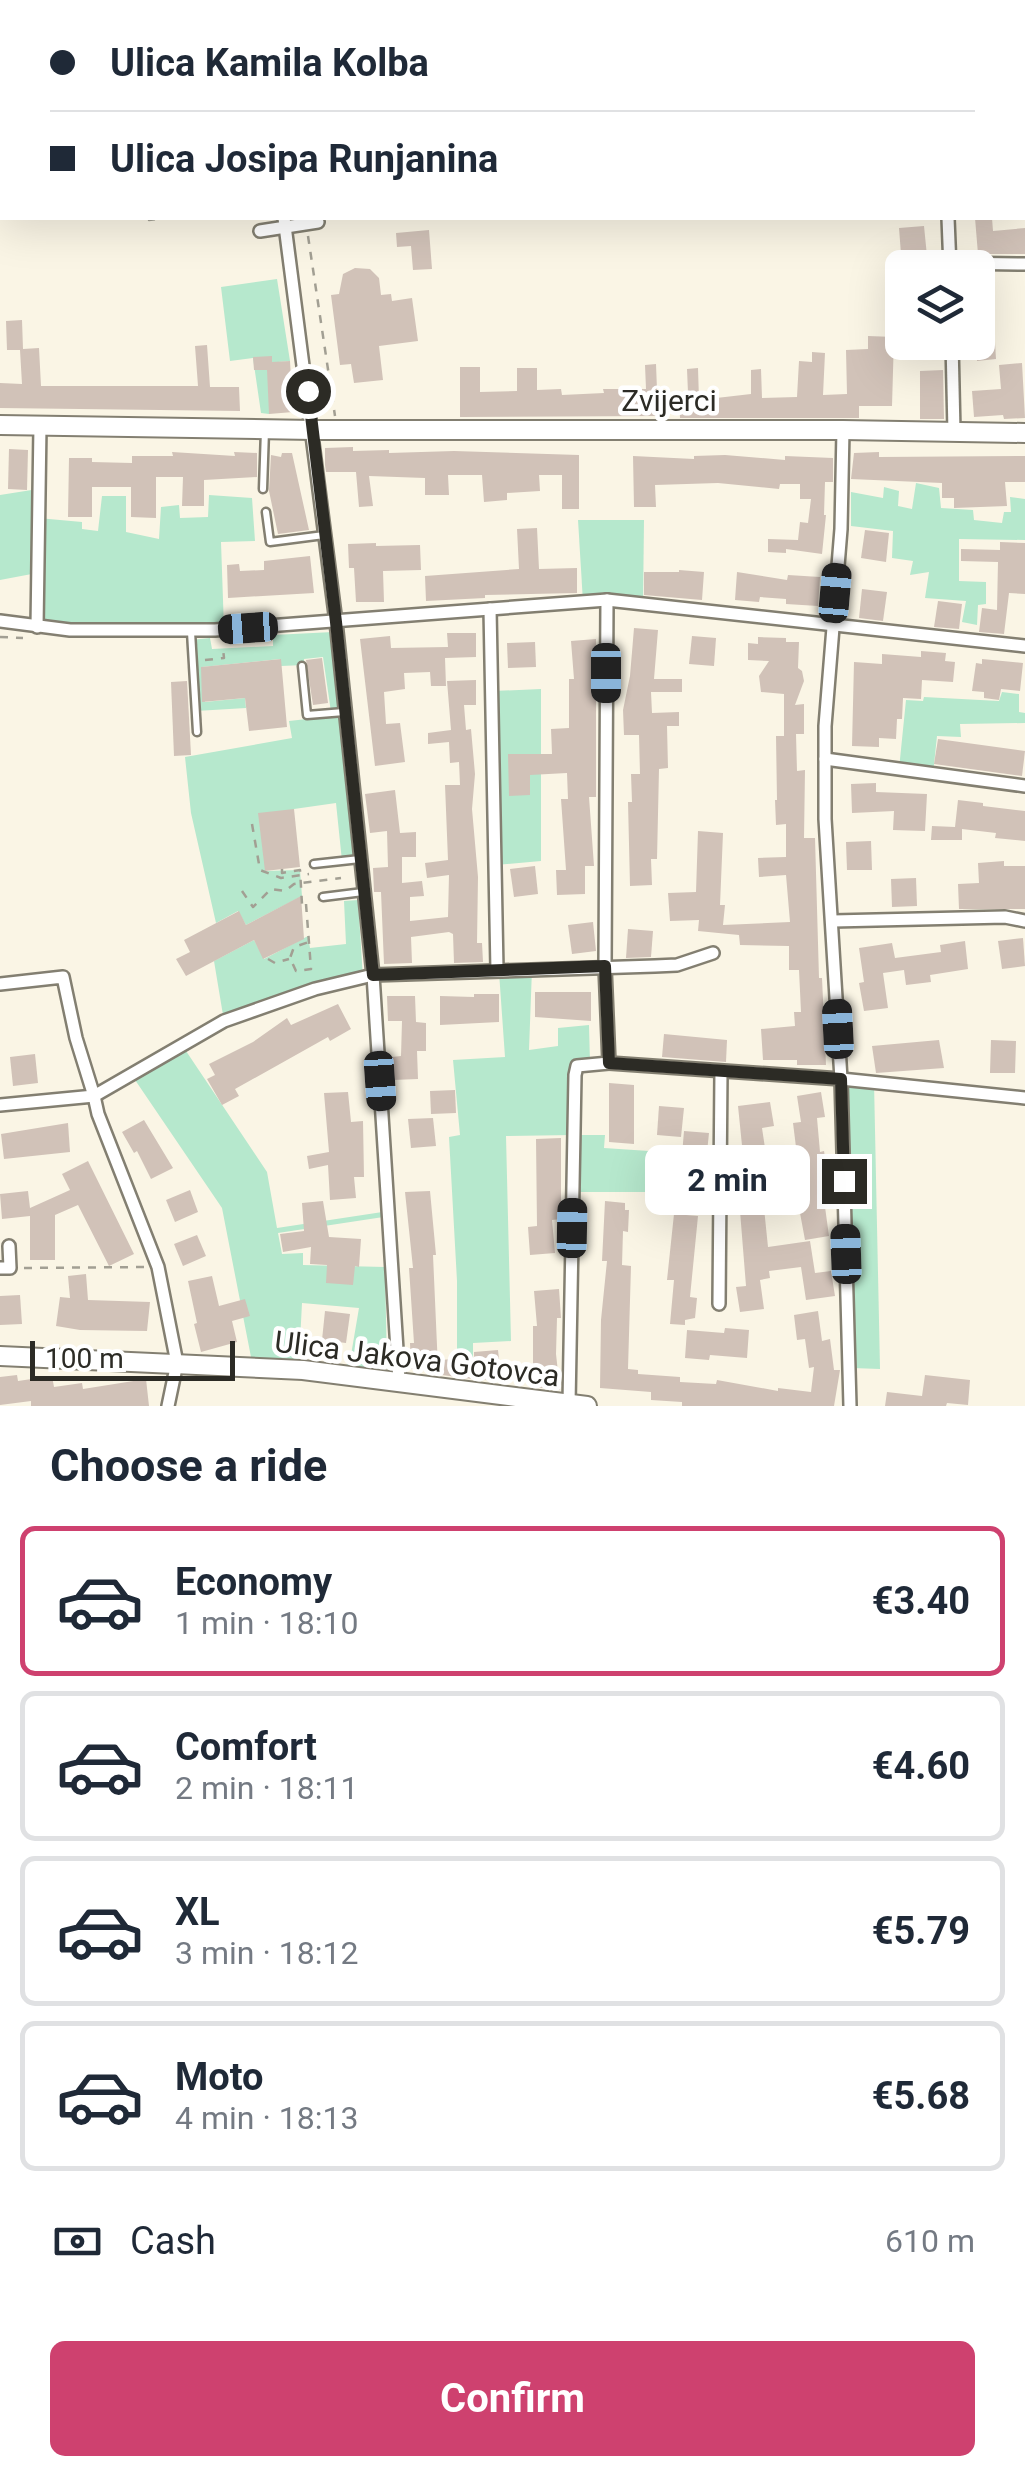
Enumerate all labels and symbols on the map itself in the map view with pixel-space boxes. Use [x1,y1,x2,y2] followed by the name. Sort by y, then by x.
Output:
[286,369,331,414] route start
[621,383,717,418] street label: Zvijerci
[817,562,853,624] car
[217,611,279,645] car
[591,643,621,703] car
[821,998,855,1060] car
[363,1050,397,1112] car
[644,1146,809,1216] callout: 2 min
[822,1159,867,1204] route end
[556,1198,588,1258] car
[830,1223,862,1285] car
[273,1324,562,1393] street label: Ulica Jakova Gotovca
[30,1336,235,1380] scale bar

